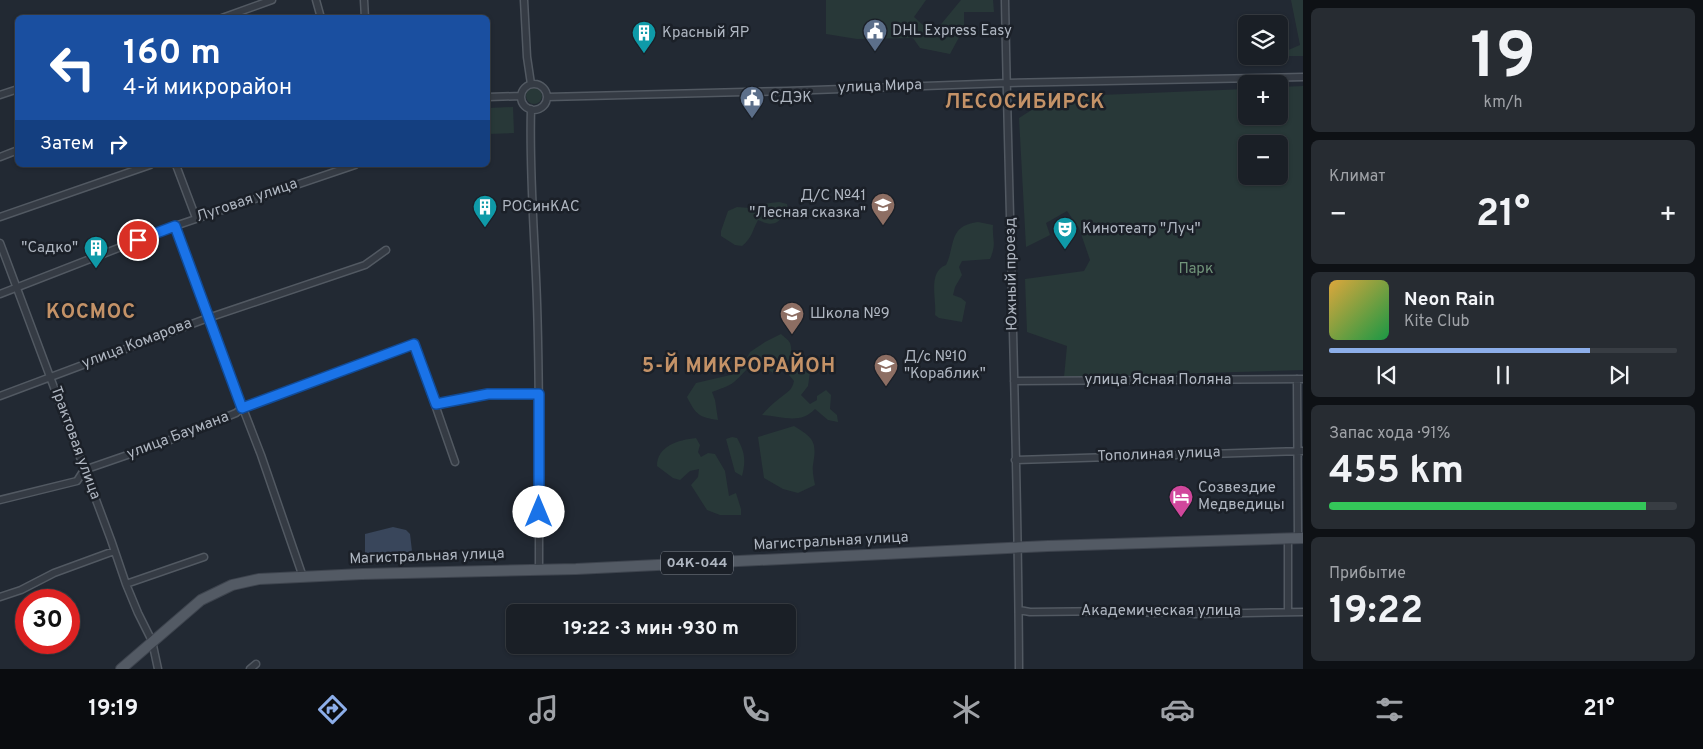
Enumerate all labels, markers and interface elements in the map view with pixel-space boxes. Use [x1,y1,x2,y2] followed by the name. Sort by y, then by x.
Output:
[1238,15,1288,185] map controls
[1238,15,1288,65] button: layers
[862,18,888,52] public building icon: DHL Express Easy
[1470,19,1536,101] text: 19
[631,20,657,54] building icon: Красный ЯР
[892,22,1012,41] place label: DHL Express Easy
[662,24,749,43] place label: Красный ЯР
[123,32,221,76] text: 160 m
[40,35,105,100] icon: left
[123,75,292,102] text: 4-й микрорайон
[1238,75,1288,125] button: +
[838,76,922,98] street label: улица Мира
[739,85,765,119] public building icon: СДЭК
[770,89,812,108] place label: СДЭК
[945,90,1105,116] district label: ЛЕСОСИБИРСК
[1484,93,1522,113] text: km/h
[104,130,132,158] icon: right
[40,132,94,156] text: Затем
[1238,135,1288,185] button: −
[1329,167,1386,187] text: Климат
[194,175,300,227] street label: Луговая улица
[749,187,866,223] place label: Д/С №41 "Лесная сказка"
[1476,191,1530,240] text: 21°
[870,192,896,226] school or university icon: Д/С №41 "Лесная сказка"
[472,194,498,228] building icon: РОСинКАС
[502,198,580,217] place label: РОСинКАС
[1329,198,1347,234] text: −
[1659,198,1677,234] text: +
[1052,216,1078,250] theatre icon: Кинотеатр "Луч"
[1002,217,1022,331] street label: Южный проезд
[117,219,159,261] pin
[1082,220,1201,239] place label: Кинотеатр "Луч"
[124,226,152,254] icon: arrive
[83,235,109,269] building icon: "Садко"
[21,239,78,258] place label: "Садко"
[1178,260,1214,279] park label: Парк
[1404,288,1495,312] text: Neon Rain
[46,300,136,326] district label: КОСМОС
[779,301,805,335] school or university icon: Школа №9
[810,305,890,324] place label: Школа №9
[1404,312,1469,332] text: Kite Club
[79,314,195,374] street label: улица Комарова
[904,348,986,384] place label: Д/с №10 "Кораблик"
[642,352,836,380] district label: 5-Й МИКРОРАЙОН
[873,353,899,387] school or university icon: Д/с №10 "Кораблик"
[1373,361,1401,389] icon: previous
[1489,361,1517,389] icon: pause
[1605,361,1633,389] icon: next
[1084,371,1232,390] street label: улица Ясная Поляна
[46,384,104,502] street label: Трактовая улица
[124,408,232,464] street label: улица Баумана
[1329,424,1451,444] text: Запас хода · 91%
[1097,443,1221,467] street label: Тополиная улица
[1329,448,1464,497] text: 455 km
[1198,479,1285,515] place label: Созвездие Медведицы
[1168,484,1194,518] hotel icon: Созвездие Медведицы
[512,485,564,537] position arrow
[753,528,909,556] street label: Магистральная улица
[349,545,505,569] street label: Магистральная улица
[661,552,733,574] road number: 04К-044
[1329,564,1406,584] text: Прибытие
[1329,588,1423,637] text: 19:22
[15,589,80,654] speed limit sign: 30
[1081,602,1241,621] street label: Академическая улица
[563,617,739,641] text: 19:22 · 3 мин · 930 m
[315,692,350,727] icon: directions
[526,692,561,727] icon: music
[738,692,773,727] icon: phone
[949,692,984,727] icon: climate
[1160,692,1195,727] icon: car
[1372,692,1407,727] icon: filters
[88,696,138,723] text: 19:19
[1583,696,1615,723] text: 21°

